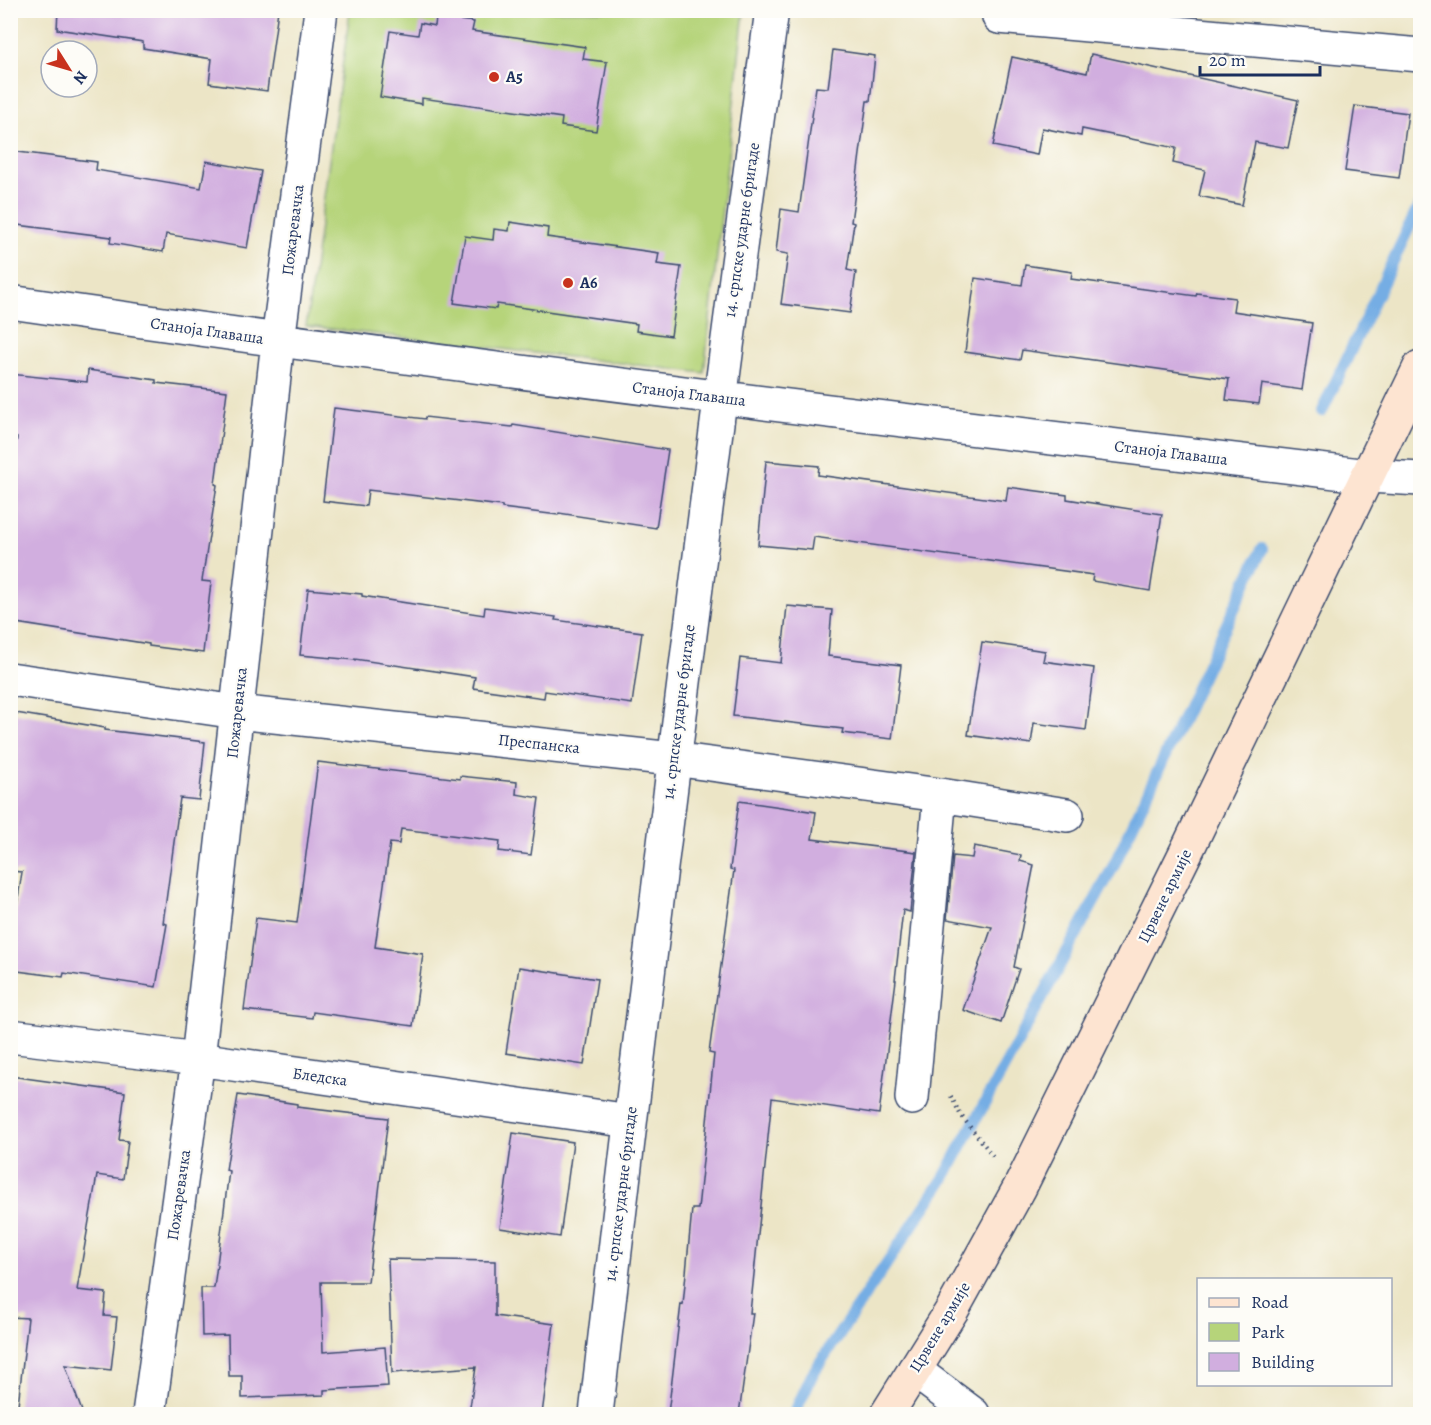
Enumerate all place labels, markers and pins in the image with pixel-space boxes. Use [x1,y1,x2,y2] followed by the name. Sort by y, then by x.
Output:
[505,66,523,88] place label: A5
[487,70,501,84] marker: A5
[579,272,598,294] place label: A6
[561,276,575,290] marker: A6

